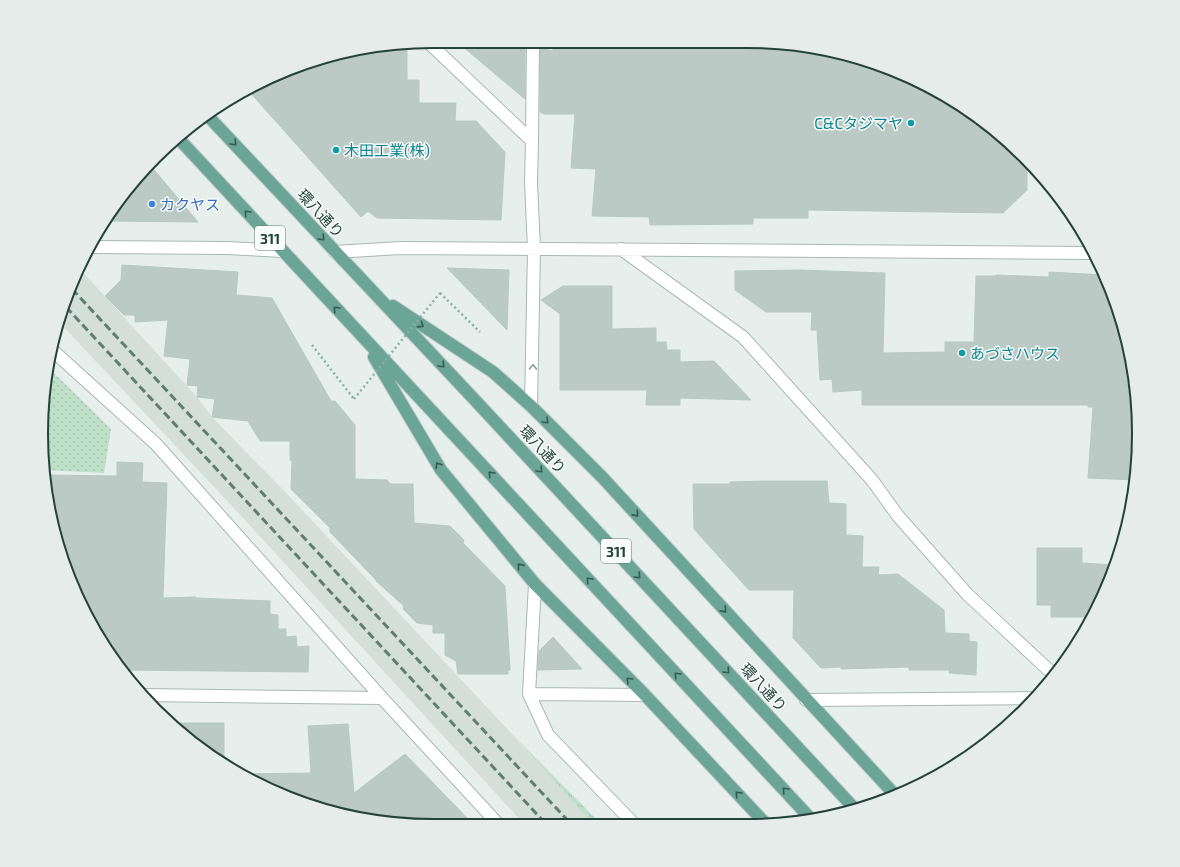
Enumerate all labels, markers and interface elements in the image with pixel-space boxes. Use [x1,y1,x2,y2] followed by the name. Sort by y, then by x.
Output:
[814,114,903,132] place label: C&Cタジマヤ
[906,118,916,128] marker: C&Cタジマヤ
[229,138,236,146] one-way arrow
[344,141,430,159] place label: 木田工業(株)
[331,145,341,155] marker: 木田工業(株)
[294,185,348,241] street label: 環八通り
[160,195,220,213] place label: カクヤス
[147,199,157,209] marker: カクヤス
[245,211,252,218] one-way arrow
[255,226,285,250] road number: 311
[318,233,325,241] one-way arrow
[334,306,341,313] one-way arrow
[417,320,424,328] one-way arrow
[970,344,1060,362] place label: あづさハウス
[957,348,967,358] marker: あづさハウス
[437,360,445,368] one-way arrow
[529,364,537,370] one-way arrow
[541,416,549,424] one-way arrow
[516,421,570,477] street label: 環八通り
[436,462,443,469] one-way arrow
[536,465,543,473] one-way arrow
[488,471,495,479] one-way arrow
[631,510,638,517] one-way arrow
[601,539,631,563] road number: 311
[518,563,525,570] one-way arrow
[634,571,641,578] one-way arrow
[586,577,593,585] one-way arrow
[719,605,726,613] one-way arrow
[737,659,791,715] street label: 環八通り
[722,666,730,674] one-way arrow
[674,672,682,680] one-way arrow
[626,677,634,685] one-way arrow
[783,788,790,795] one-way arrow
[736,792,743,799] one-way arrow

